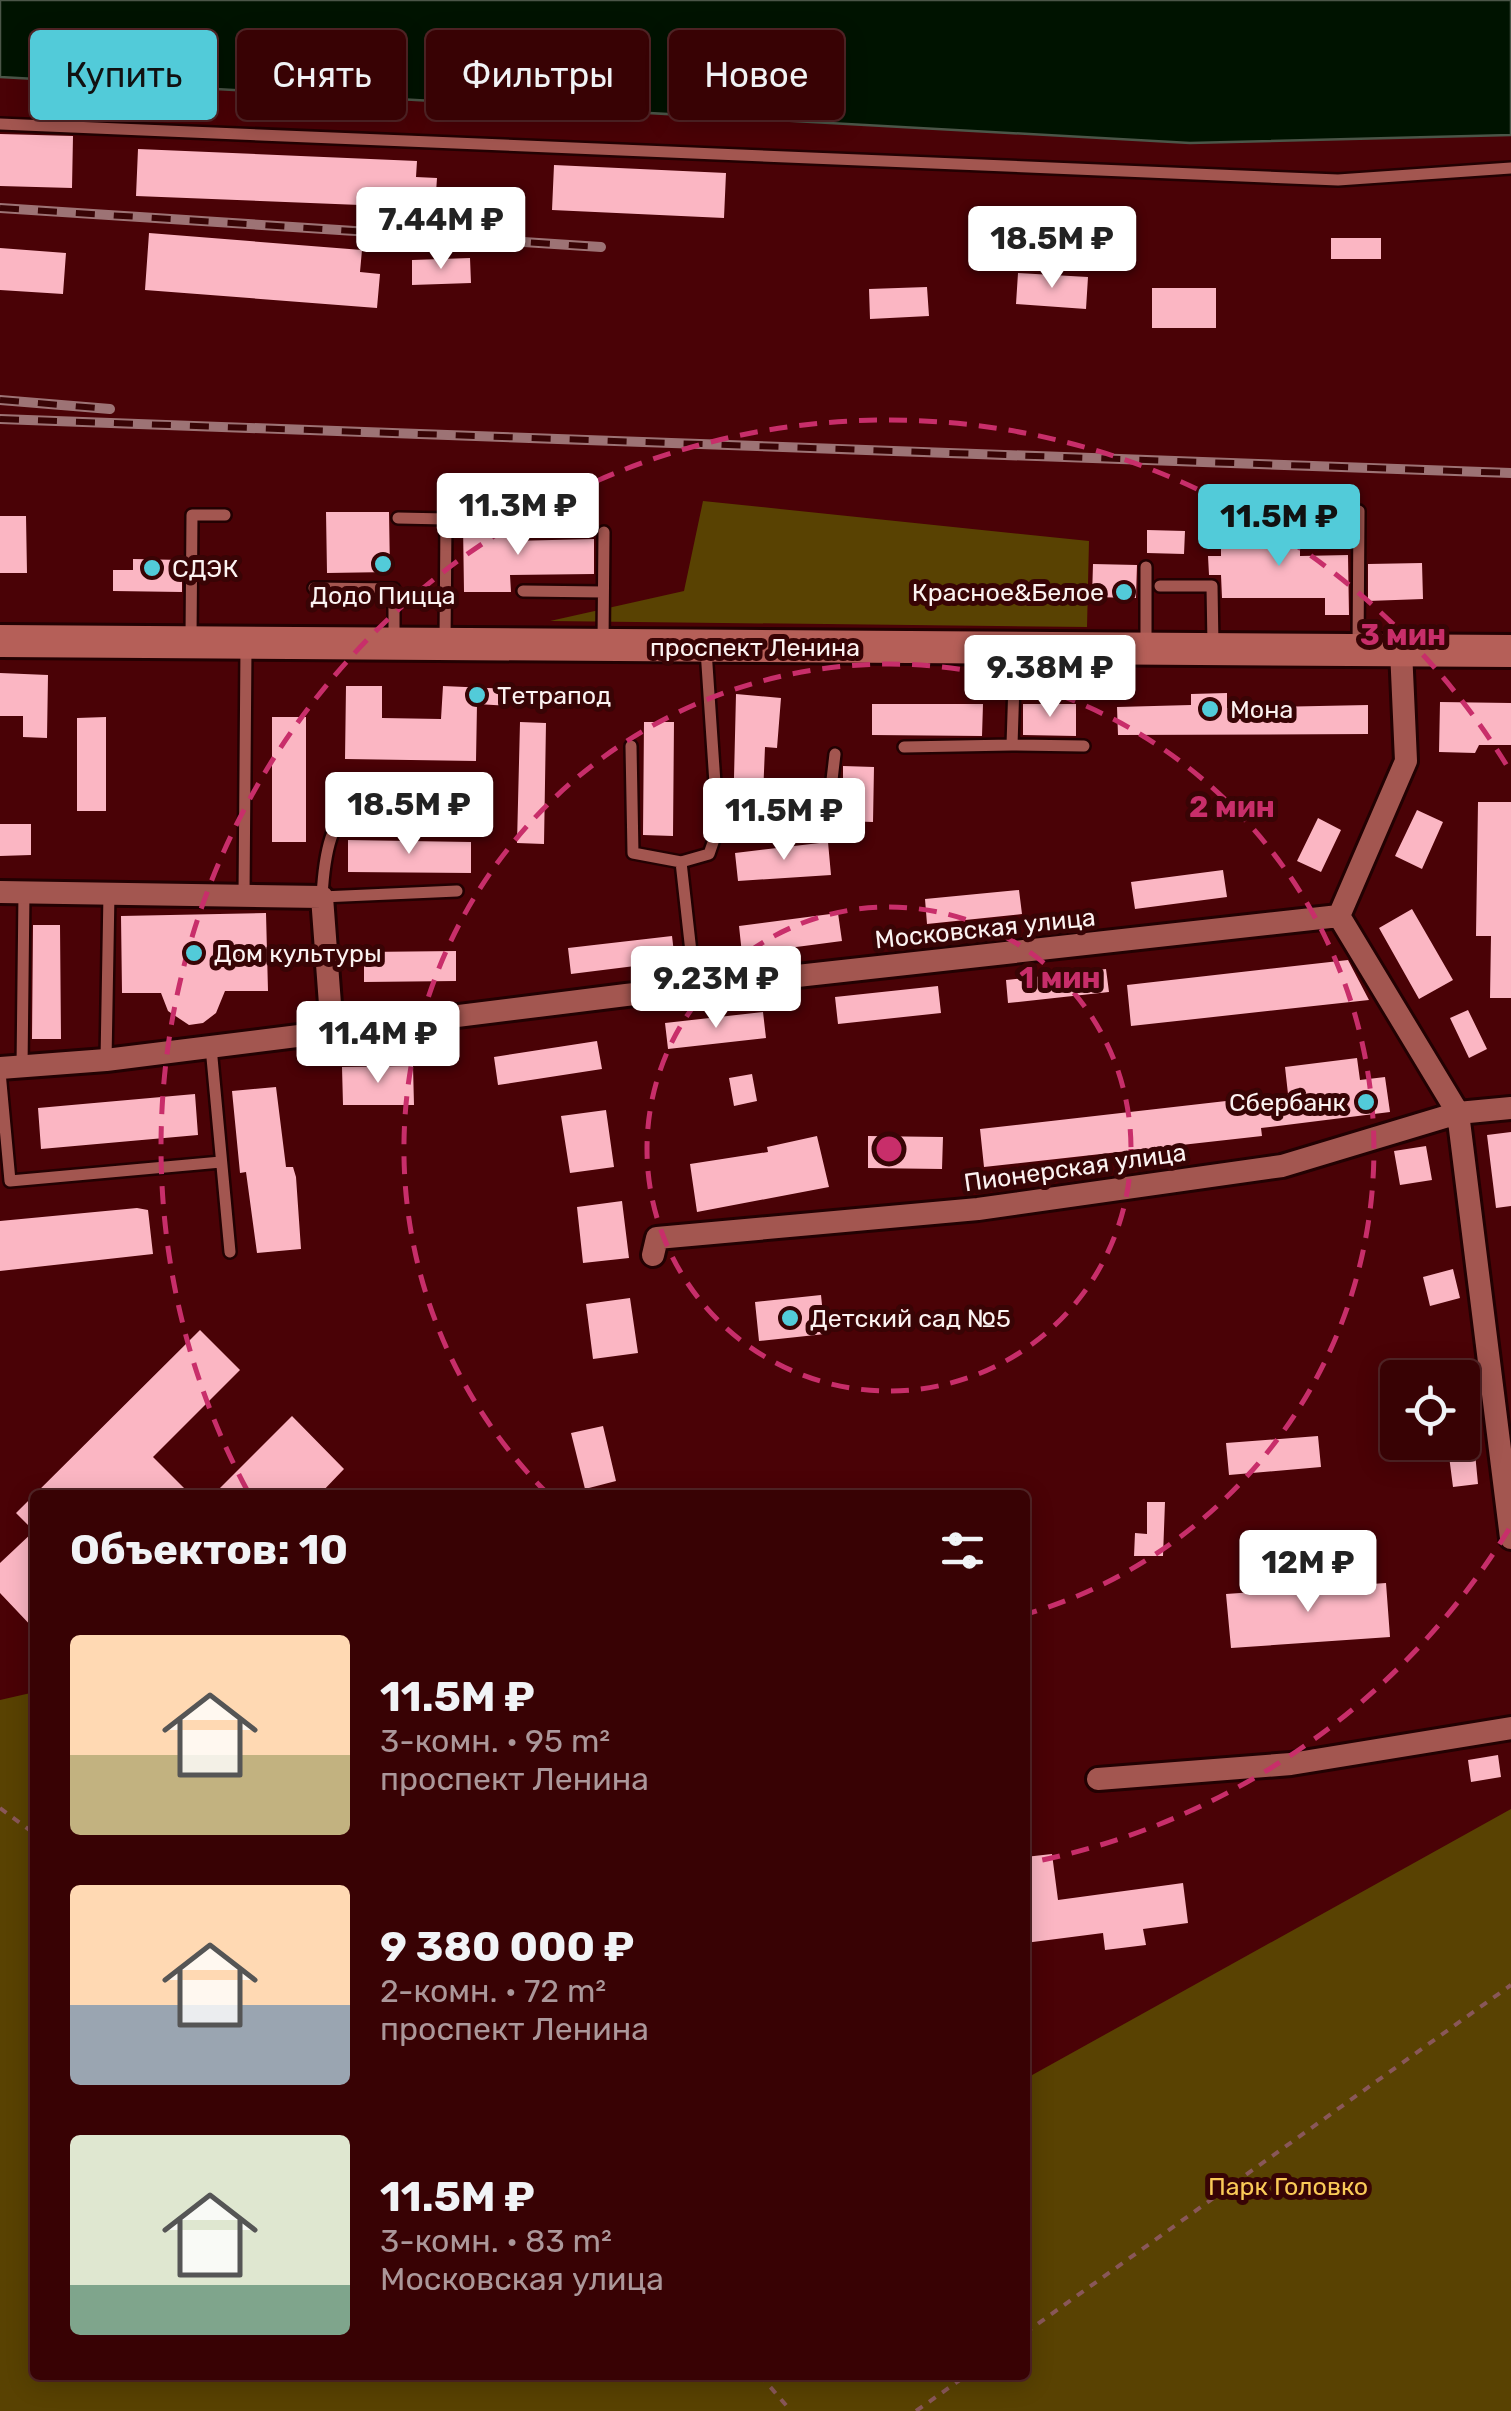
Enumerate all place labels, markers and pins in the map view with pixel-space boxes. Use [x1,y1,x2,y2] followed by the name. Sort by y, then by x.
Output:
[349,187,533,272] pin: 7.44M ₽
[960,206,1144,291] pin: 18.5M ₽
[426,473,610,558] pin: 11.3M ₽
[1187,484,1371,569] pin: 11.5M ₽
[372,553,394,575] marker: Додо Пицца
[172,554,238,583] place label: СДЭК
[141,557,163,579] marker: СДЭК
[912,578,1104,607] place label: Красное&Белое
[310,581,456,610] place label: Додо Пицца
[1113,581,1135,603] marker: Красное&Белое
[958,635,1142,720] pin: 9.38M ₽
[497,681,611,710] place label: Тетрапод
[466,684,488,706] marker: Тетрапод
[1230,695,1293,724] place label: Мона
[1199,698,1221,720] marker: Мона
[317,772,501,857] pin: 18.5M ₽
[692,778,876,863] pin: 11.5M ₽
[214,939,382,968] place label: Дом культуры
[183,942,205,964] marker: Дом культуры
[624,946,808,1031] pin: 9.23M ₽
[286,1001,470,1086] pin: 11.4M ₽
[1229,1088,1346,1117] place label: Сбербанк
[1355,1091,1377,1113] marker: Сбербанк
[871,1131,907,1167] centre of rings
[810,1304,1011,1333] place label: Детский сад №5
[779,1307,801,1329] marker: Детский сад №5
[1238,1530,1378,1615] pin: 12M ₽

